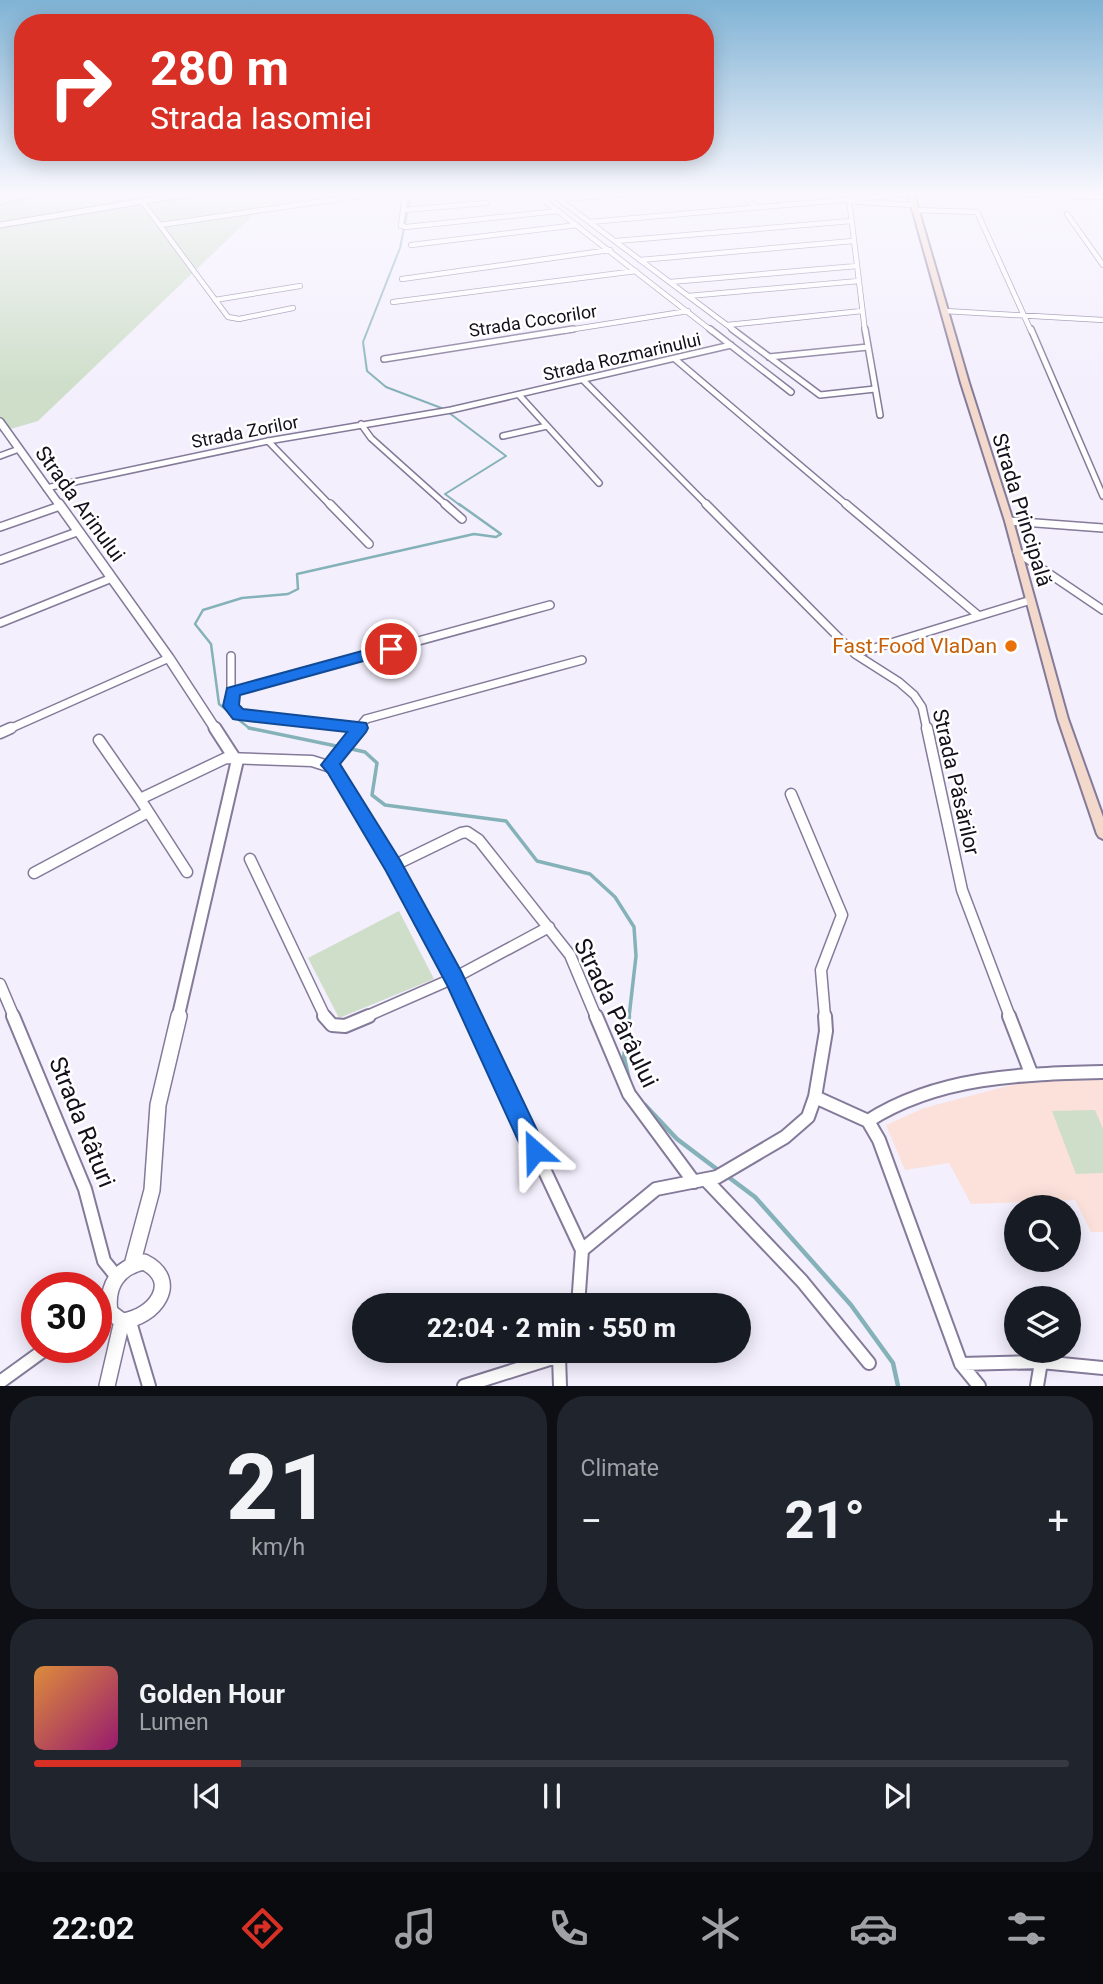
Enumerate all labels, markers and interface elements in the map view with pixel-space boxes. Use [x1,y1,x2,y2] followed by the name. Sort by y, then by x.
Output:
[150,40,289,97] text: 280 m
[35,42,126,133] icon: right
[150,99,372,137] text: Strada Iasomiei
[467,300,598,341] street label: Strada Cocorilor
[541,328,703,385] street label: Strada Rozmarinului
[190,411,300,452] street label: Strada Zorilor
[987,431,1057,589] street label: Strada Principală
[30,442,130,566] street label: Strada Arinului
[361,619,421,679] pin
[372,630,410,668] icon: arrive
[832,634,997,658] place label: Fast Food VlaDan
[1003,638,1019,654] marker: Fast Food VlaDan
[928,707,984,857] street label: Strada Păsărilor
[568,934,664,1092] street label: Strada Pârâului
[43,1053,121,1191] street label: Strada Râturi
[498,1114,572,1188] position arrow
[1004,1195,1081,1363] map controls
[1004,1195,1081,1272] button: search
[21,1272,112,1363] speed limit sign: 30
[1004,1286,1081,1363] button: layers
[427,1313,676,1343] text: 22:04 · 2 min · 550 m
[226,1435,330,1541] text: 21
[581,1455,659,1482] text: Climate
[785,1490,865,1551] text: 21°
[581,1499,602,1543] text: −
[1047,1499,1069,1543] text: +
[251,1534,305,1561] text: km/h
[139,1679,285,1709] text: Golden Hour
[139,1709,209,1736] text: Lumen
[188,1777,226,1815] icon: previous
[533,1777,571,1815] icon: pause
[878,1777,916,1815] icon: next
[238,1904,287,1953] icon: directions
[391,1904,440,1953] icon: music
[544,1904,593,1953] icon: phone
[696,1904,745,1953] icon: climate
[849,1904,898,1953] icon: car
[1002,1904,1051,1953] icon: filters
[52,1909,134,1947] text: 22:02

